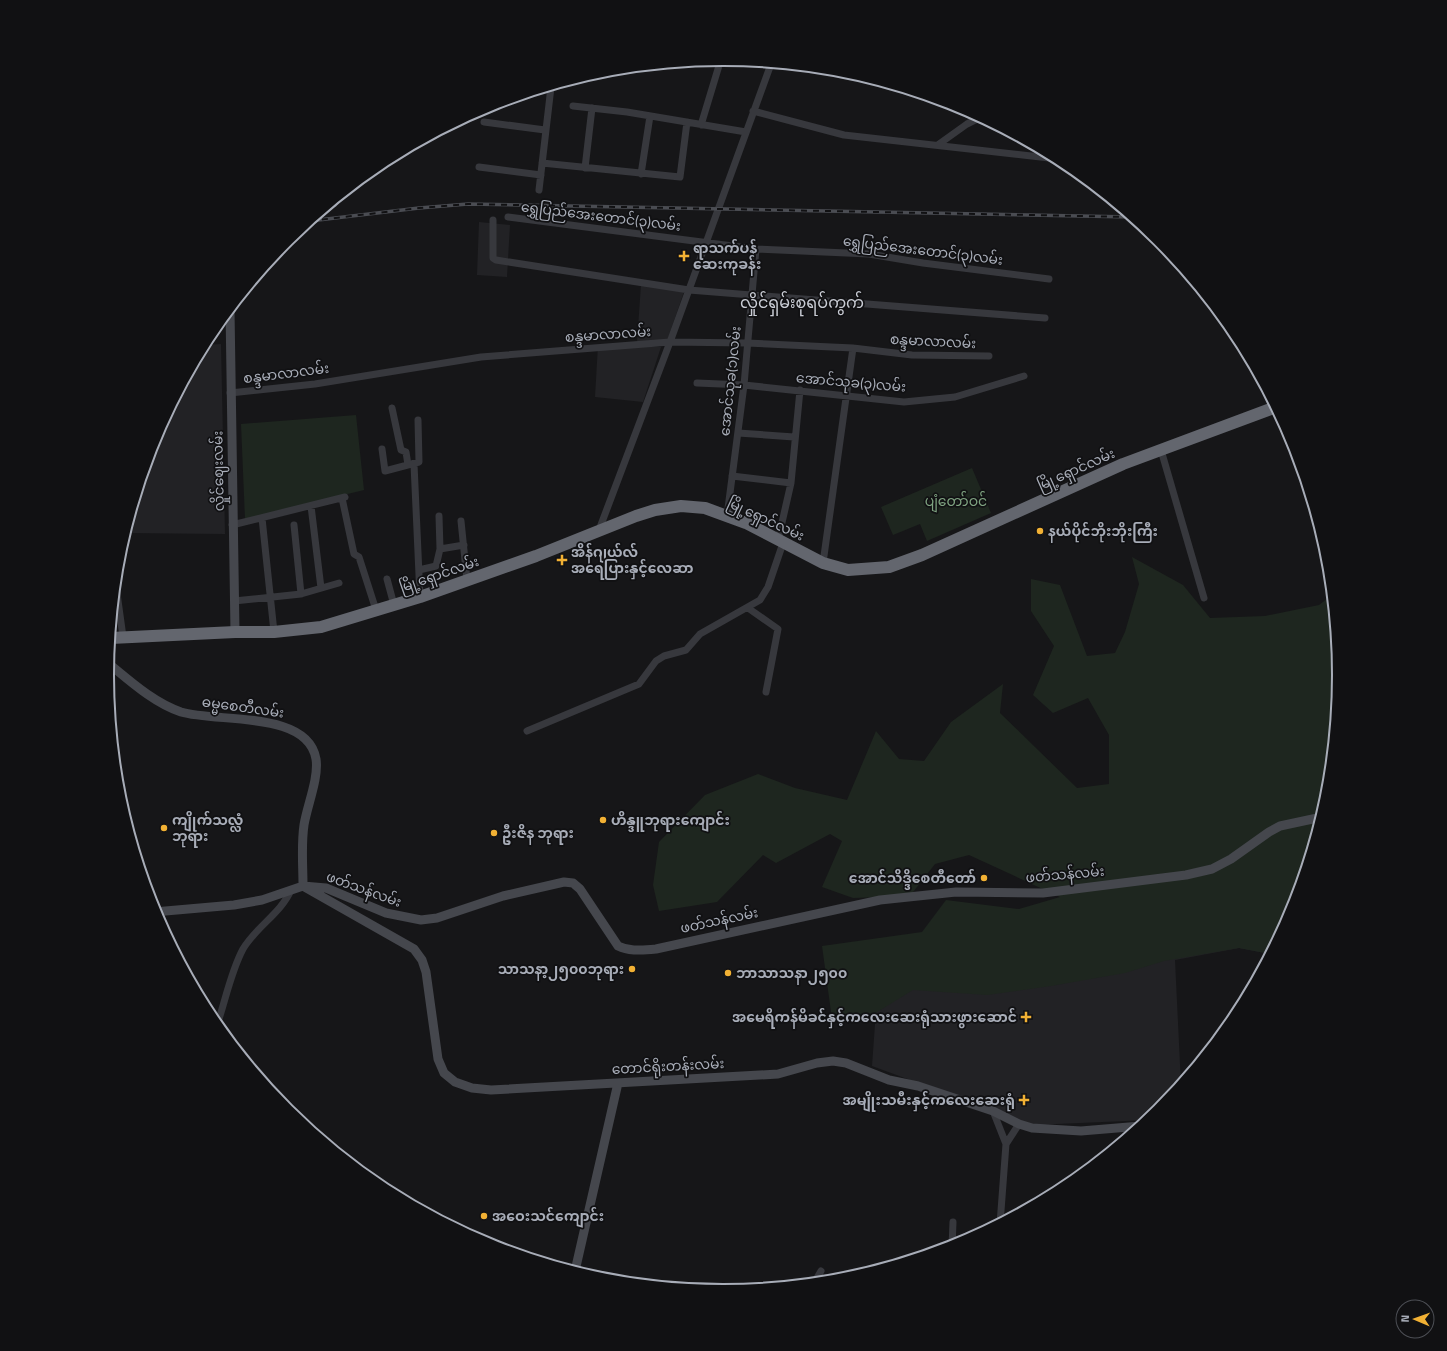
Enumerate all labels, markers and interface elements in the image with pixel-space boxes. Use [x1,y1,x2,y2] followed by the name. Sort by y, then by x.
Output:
[520,195,682,238] street label: ရွှေပြည်အေးတောင်(၃)လမ်း
[842,229,1004,272] street label: ရွှေပြည်အေးတောင်(၃)လမ်း
[693,237,761,276] place label: ရာသက်ပန် ဆေးကုခန်း
[678,250,690,262] marker: ရာသက်ပန် ဆေးကုခန်း
[740,290,864,317] district label: လှိုင်ရှမ်းစုရပ်ကွက်
[564,320,652,349] street label: စန္ဒမာလာလမ်း
[713,325,748,437] street label: အောင်သုခ(၁)လမ်း
[889,328,977,356] street label: စန္ဒမာလာလမ်း
[242,357,330,391] street label: စန္ဒမာလာလမ်း
[795,366,907,399] street label: အောင်သုခ(၃)လမ်း
[206,430,231,511] street label: လှိုင်ဈေးလမ်း
[1034,442,1119,497] street label: မြို့ရှောင်လမ်း
[925,490,987,513] park label: ပျံတော်ဝင်
[723,492,808,547] street label: မြို့ရှောင်လမ်း
[1048,520,1158,543] place label: နယ်ပိုင်ဘိုးဘိုးကြီး
[1035,526,1045,536] marker: နယ်ပိုင်ဘိုးဘိုးကြီး
[571,541,694,580] place label: အိန်ဂျယ်လ် အရေပြားနှင့်လေဆာ
[396,550,482,599] street label: မြို့ရှောင်လမ်း
[556,554,568,566] marker: အိန်ဂျယ်လ် အရေပြားနှင့်လေဆာ
[200,690,286,725] street label: ဓမ္မစေတီလမ်း
[172,809,243,848] place label: ကျိုက်သလ္လံ ဘုရား
[611,809,730,832] place label: ဟိန္ဒူဘုရားကျောင်း
[598,815,608,825] marker: ဟိန္ဒူဘုရားကျောင်း
[502,822,574,845] place label: ဦးဇိန ဘုရား
[159,823,169,833] marker: ကျိုက်သလ္လံ ဘုရား
[489,828,499,838] marker: ဦးဇိန ဘုရား
[1025,860,1105,889] street label: ဖတ်သန်လမ်း
[323,865,405,914] street label: ဖတ်သန်လမ်း
[849,867,976,890] place label: အောင်သိဒ္ဒိစေတီတော်
[979,873,989,883] marker: အောင်သိဒ္ဒိစေတီတော်
[678,901,760,940] street label: ဖတ်သန်လမ်း
[498,958,624,981] place label: သာသနာ့၂၅၀၀ဘုရား
[736,962,847,985] place label: ဘာသာသနာ၂၅၀၀
[627,964,637,974] marker: သာသနာ့၂၅၀၀ဘုရား
[723,968,733,978] marker: ဘာသာသနာ၂၅၀၀
[732,1006,1017,1029] place label: အမေရိကန်မိခင်နှင့်ကလေးဆေးရုံသားဖွားဆောင်
[1020,1011,1032,1023] marker: အမေရိကန်မိခင်နှင့်ကလေးဆေးရုံသားဖွားဆောင်
[611,1052,725,1081] street label: တောင်ရိုးတန်းလမ်း
[843,1089,1015,1112] place label: အမျိုးသမီးနှင့်ကလေးဆေးရုံ
[1018,1094,1030,1106] marker: အမျိုးသမီးနှင့်ကလေးဆေးရုံ
[492,1205,604,1228] place label: အဝေးသင်ကျောင်း
[479,1211,489,1221] marker: အဝေးသင်ကျောင်း
[1395,1299,1435,1339] north arrow
[1397,1315,1413,1323] text: N

